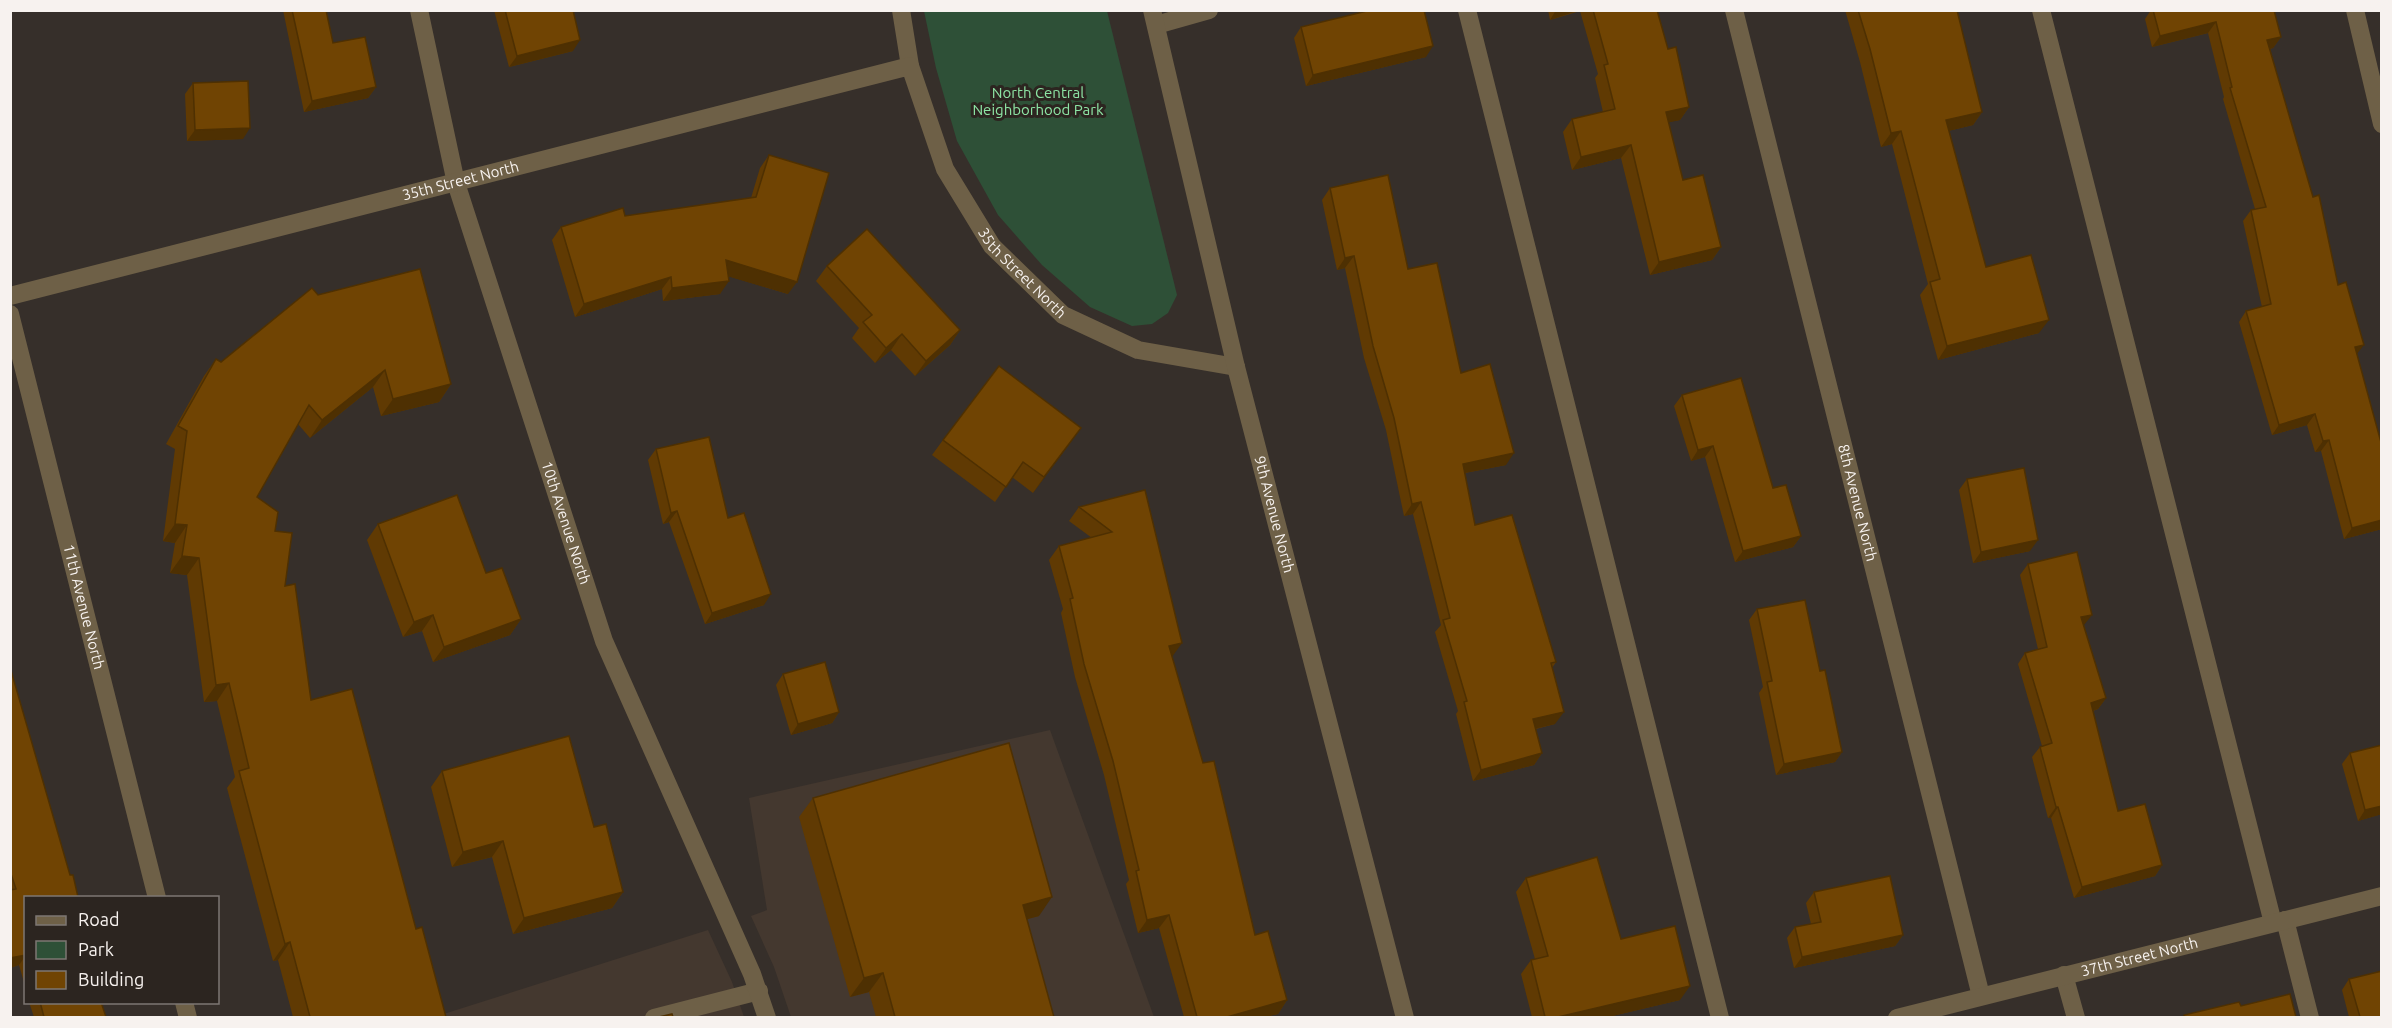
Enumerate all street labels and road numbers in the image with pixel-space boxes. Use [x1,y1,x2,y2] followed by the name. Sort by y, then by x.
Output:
[400,157,521,203] street label: 35th Street North
[975,224,1070,321] street label: 35th Street North
[1835,442,1881,563] street label: 8th Avenue North
[1251,454,1298,574] street label: 9th Avenue North
[538,459,594,586] street label: 10th Avenue North
[60,542,108,671] street label: 11th Avenue North
[2079,934,2200,979] street label: 37th Street North

